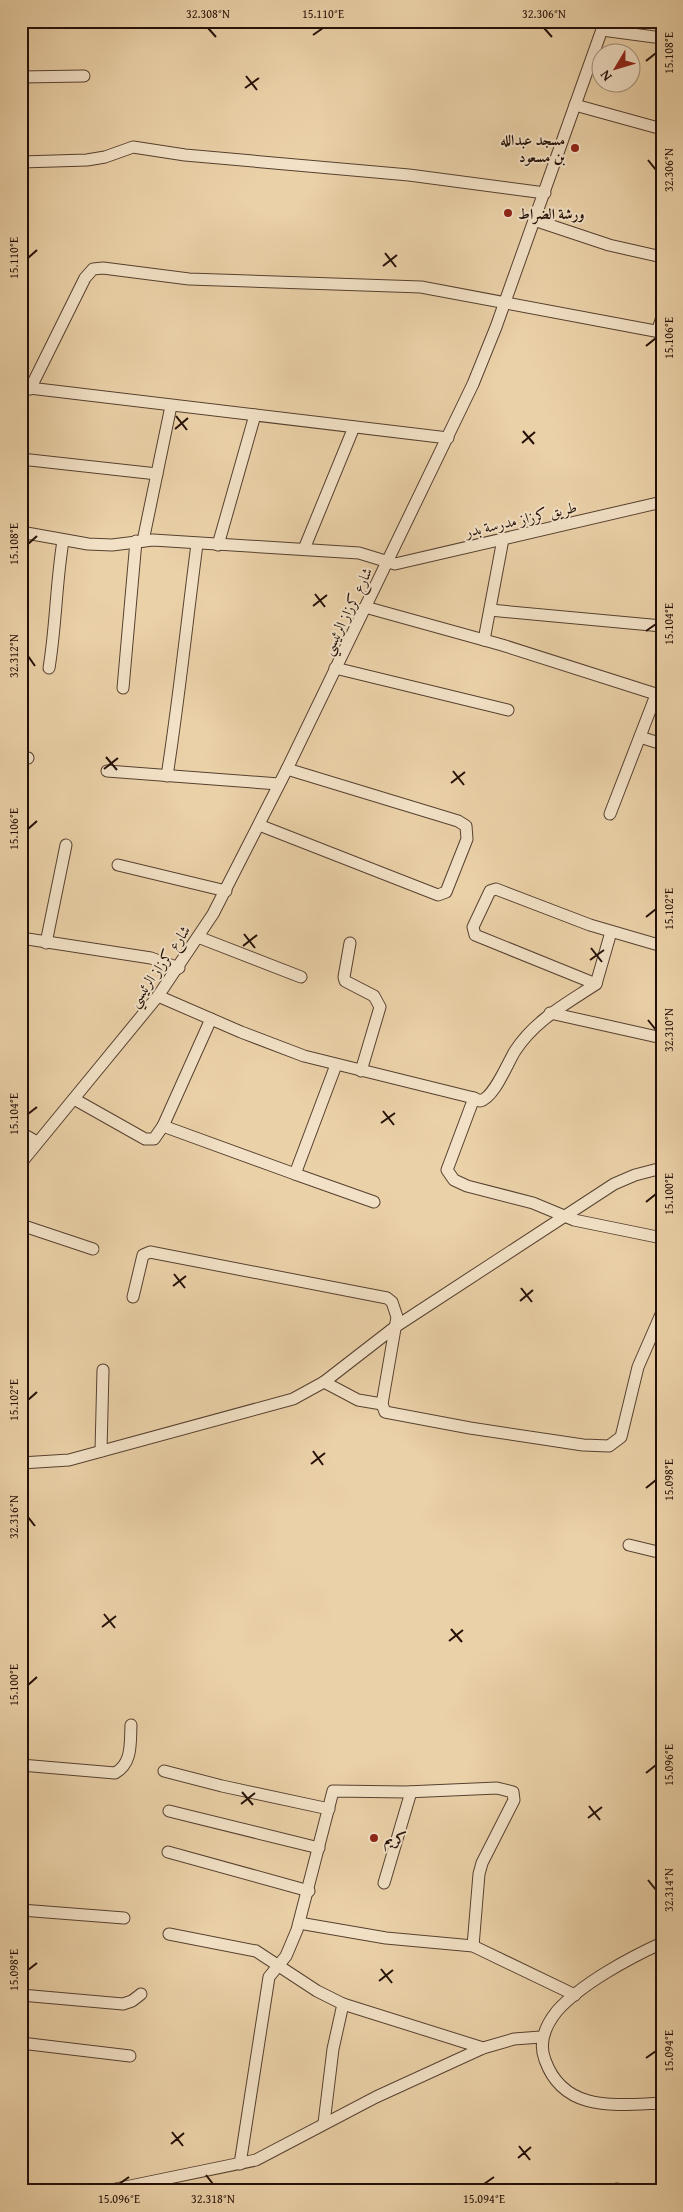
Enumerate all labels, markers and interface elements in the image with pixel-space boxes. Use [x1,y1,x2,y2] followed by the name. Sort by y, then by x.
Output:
[186,5,230,22] text: 32.308°N
[302,5,344,22] text: 15.110°E
[522,5,566,22] text: 32.306°N
[660,32,677,74] text: 15.108°E
[590,42,640,92] north arrow
[595,66,617,86] text: N
[500,129,565,167] place label: مسجد عبدالله بن مسعود
[569,142,581,154] marker: مسجد عبدالله بن مسعود
[660,148,677,192] text: 32.306°N
[518,203,584,225] place label: ورشة الضراط
[502,207,514,219] marker: ورشة الضراط
[5,237,22,279] text: 15.110°E
[660,317,677,359] text: 15.106°E
[461,496,579,543] street label: طريق كرزاز مدرسة بدر
[5,523,22,565] text: 15.108°E
[317,564,381,660] street label: شارع كرزاز الرئيسي
[660,603,677,645] text: 15.104°E
[5,634,22,678] text: 32.312°N
[5,808,22,850] text: 15.106°E
[660,888,677,930] text: 15.102°E
[123,921,198,1013] street label: شارع كرزاز الرئيسي
[660,1008,677,1052] text: 32.310°N
[5,1093,22,1135] text: 15.104°E
[660,1173,677,1215] text: 15.100°E
[5,1379,22,1421] text: 15.102°E
[660,1459,677,1501] text: 15.098°E
[5,1495,22,1539] text: 32.316°N
[5,1664,22,1706] text: 15.100°E
[660,1744,677,1786] text: 15.096°E
[384,1828,407,1852] place label: كريم
[368,1832,380,1844] marker: كريم
[660,1868,677,1912] text: 32.314°N
[5,1949,22,1991] text: 15.098°E
[660,2030,677,2072] text: 15.094°E
[98,2190,140,2207] text: 15.096°E
[191,2190,235,2207] text: 32.318°N
[463,2190,505,2207] text: 15.094°E

